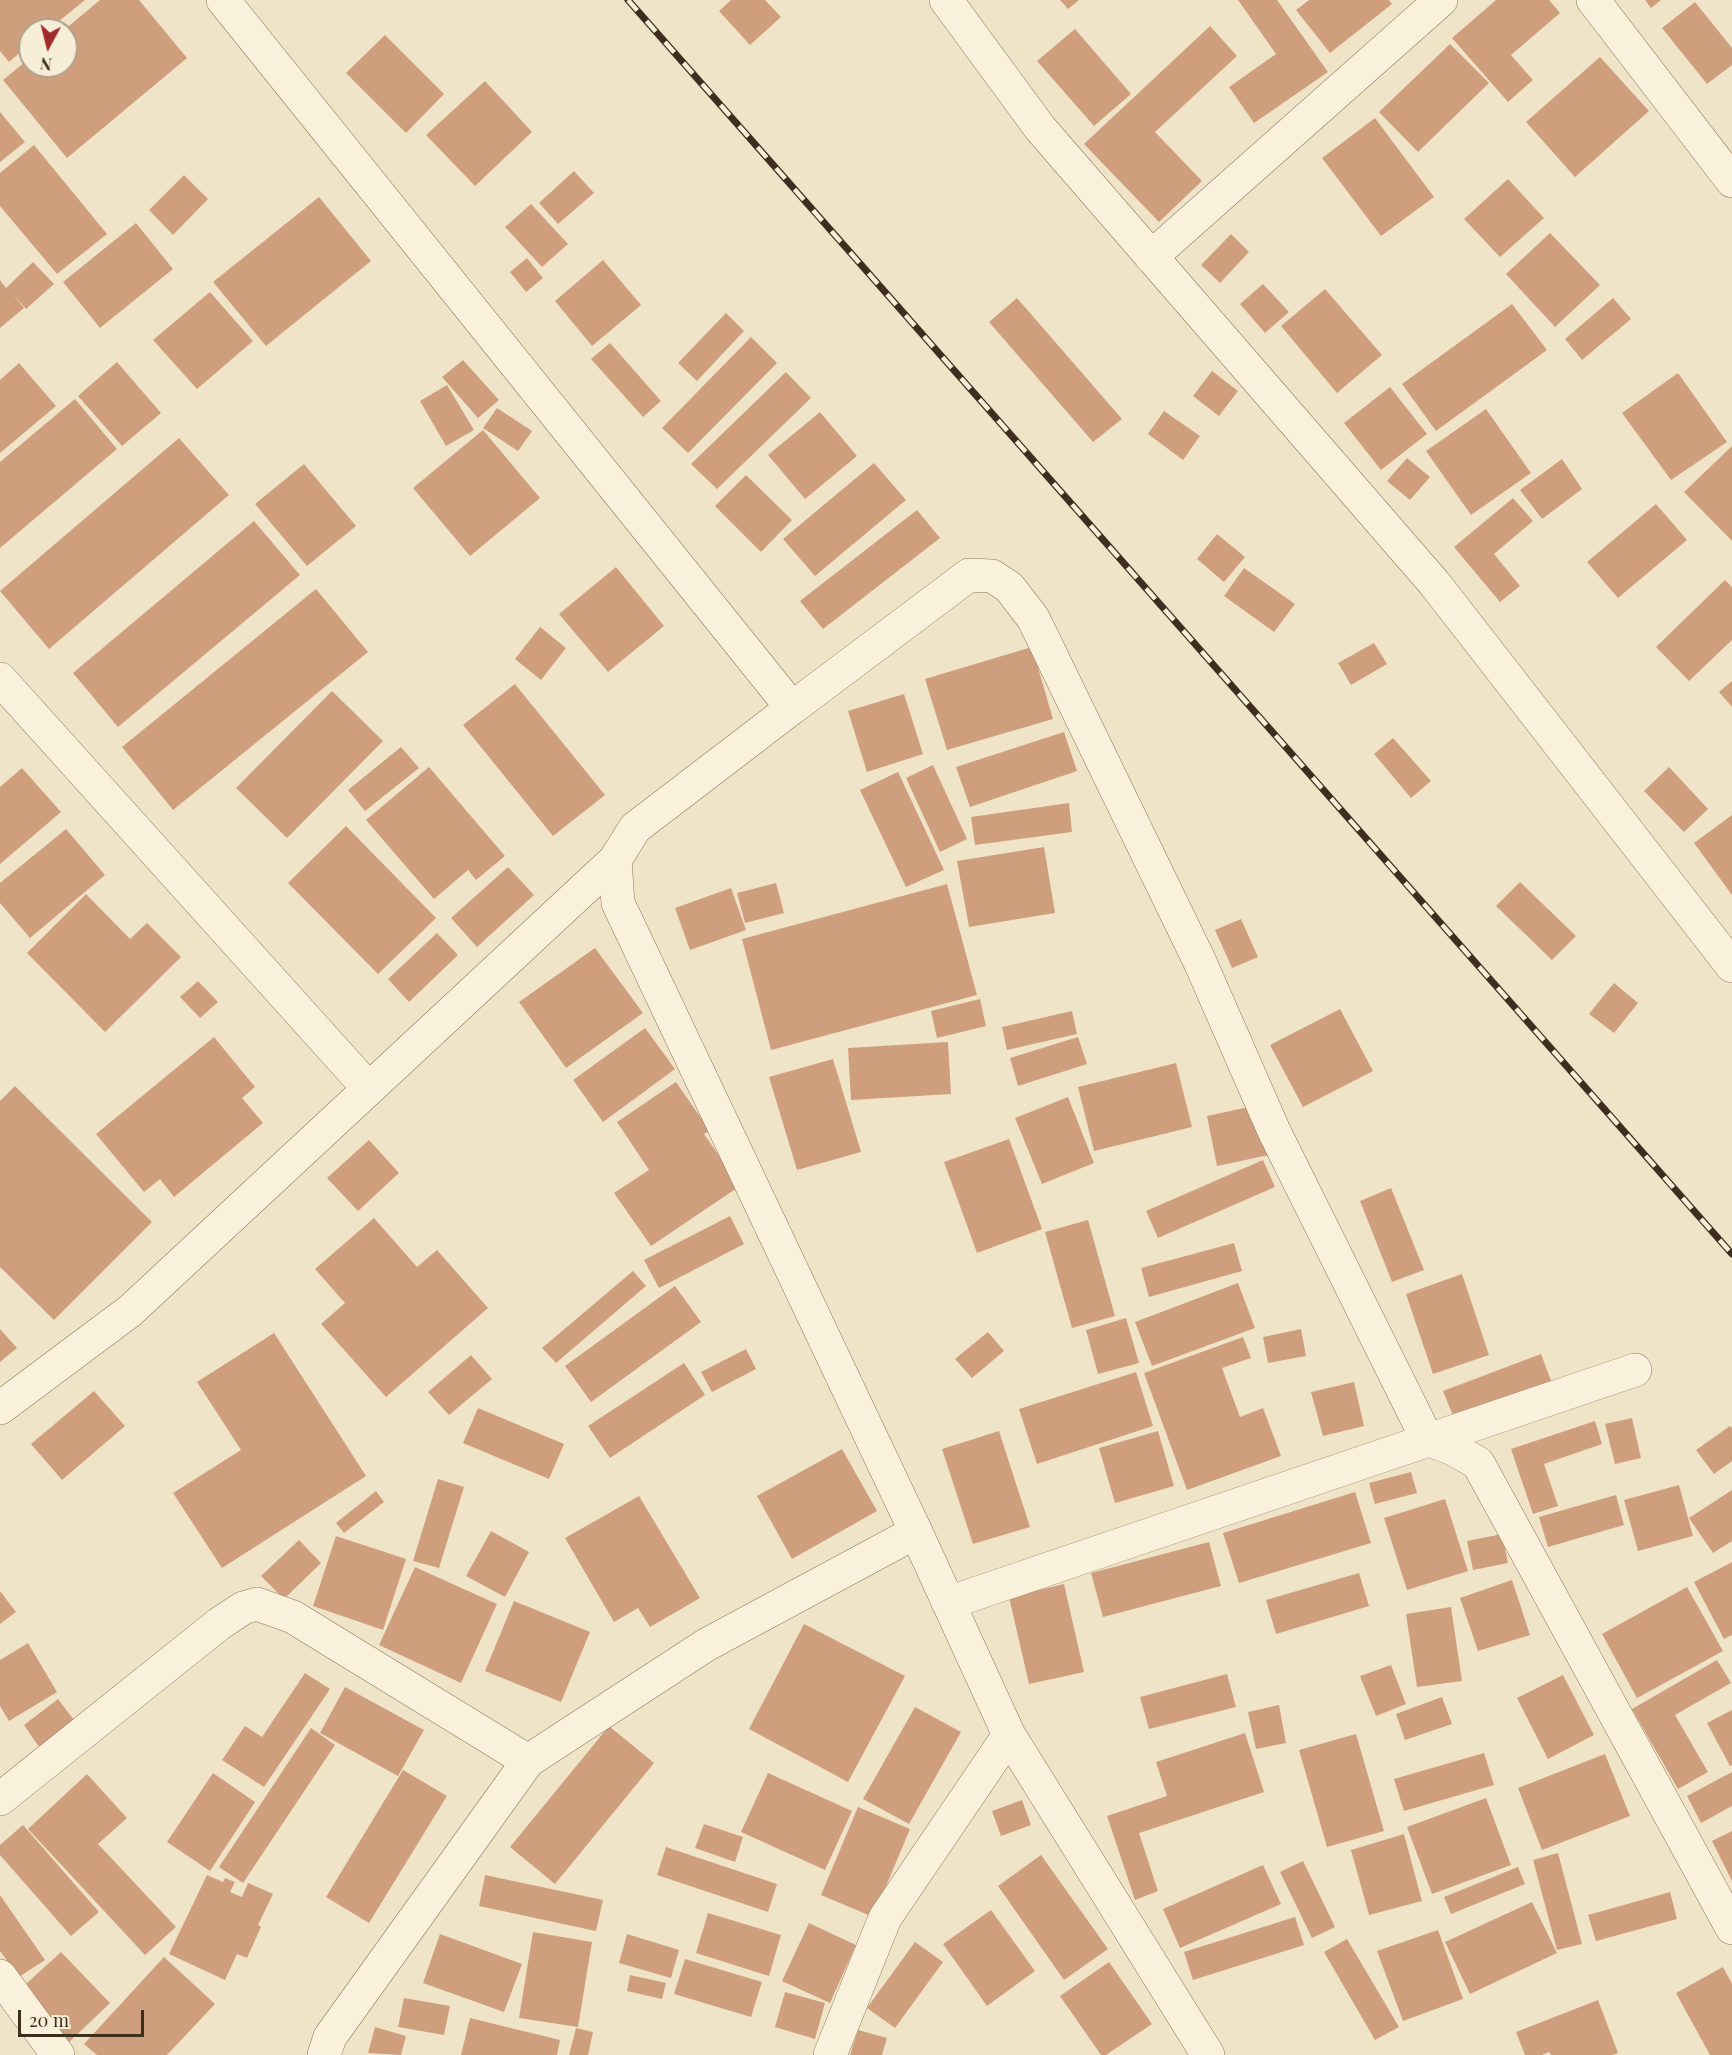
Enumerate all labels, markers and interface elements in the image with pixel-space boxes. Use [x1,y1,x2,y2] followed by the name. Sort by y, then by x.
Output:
[18,18,78,78] north arrow
[39,53,53,76] text: N
[21,1998,147,2036] scale bar
[29,2008,69,2032] text: 20 m

